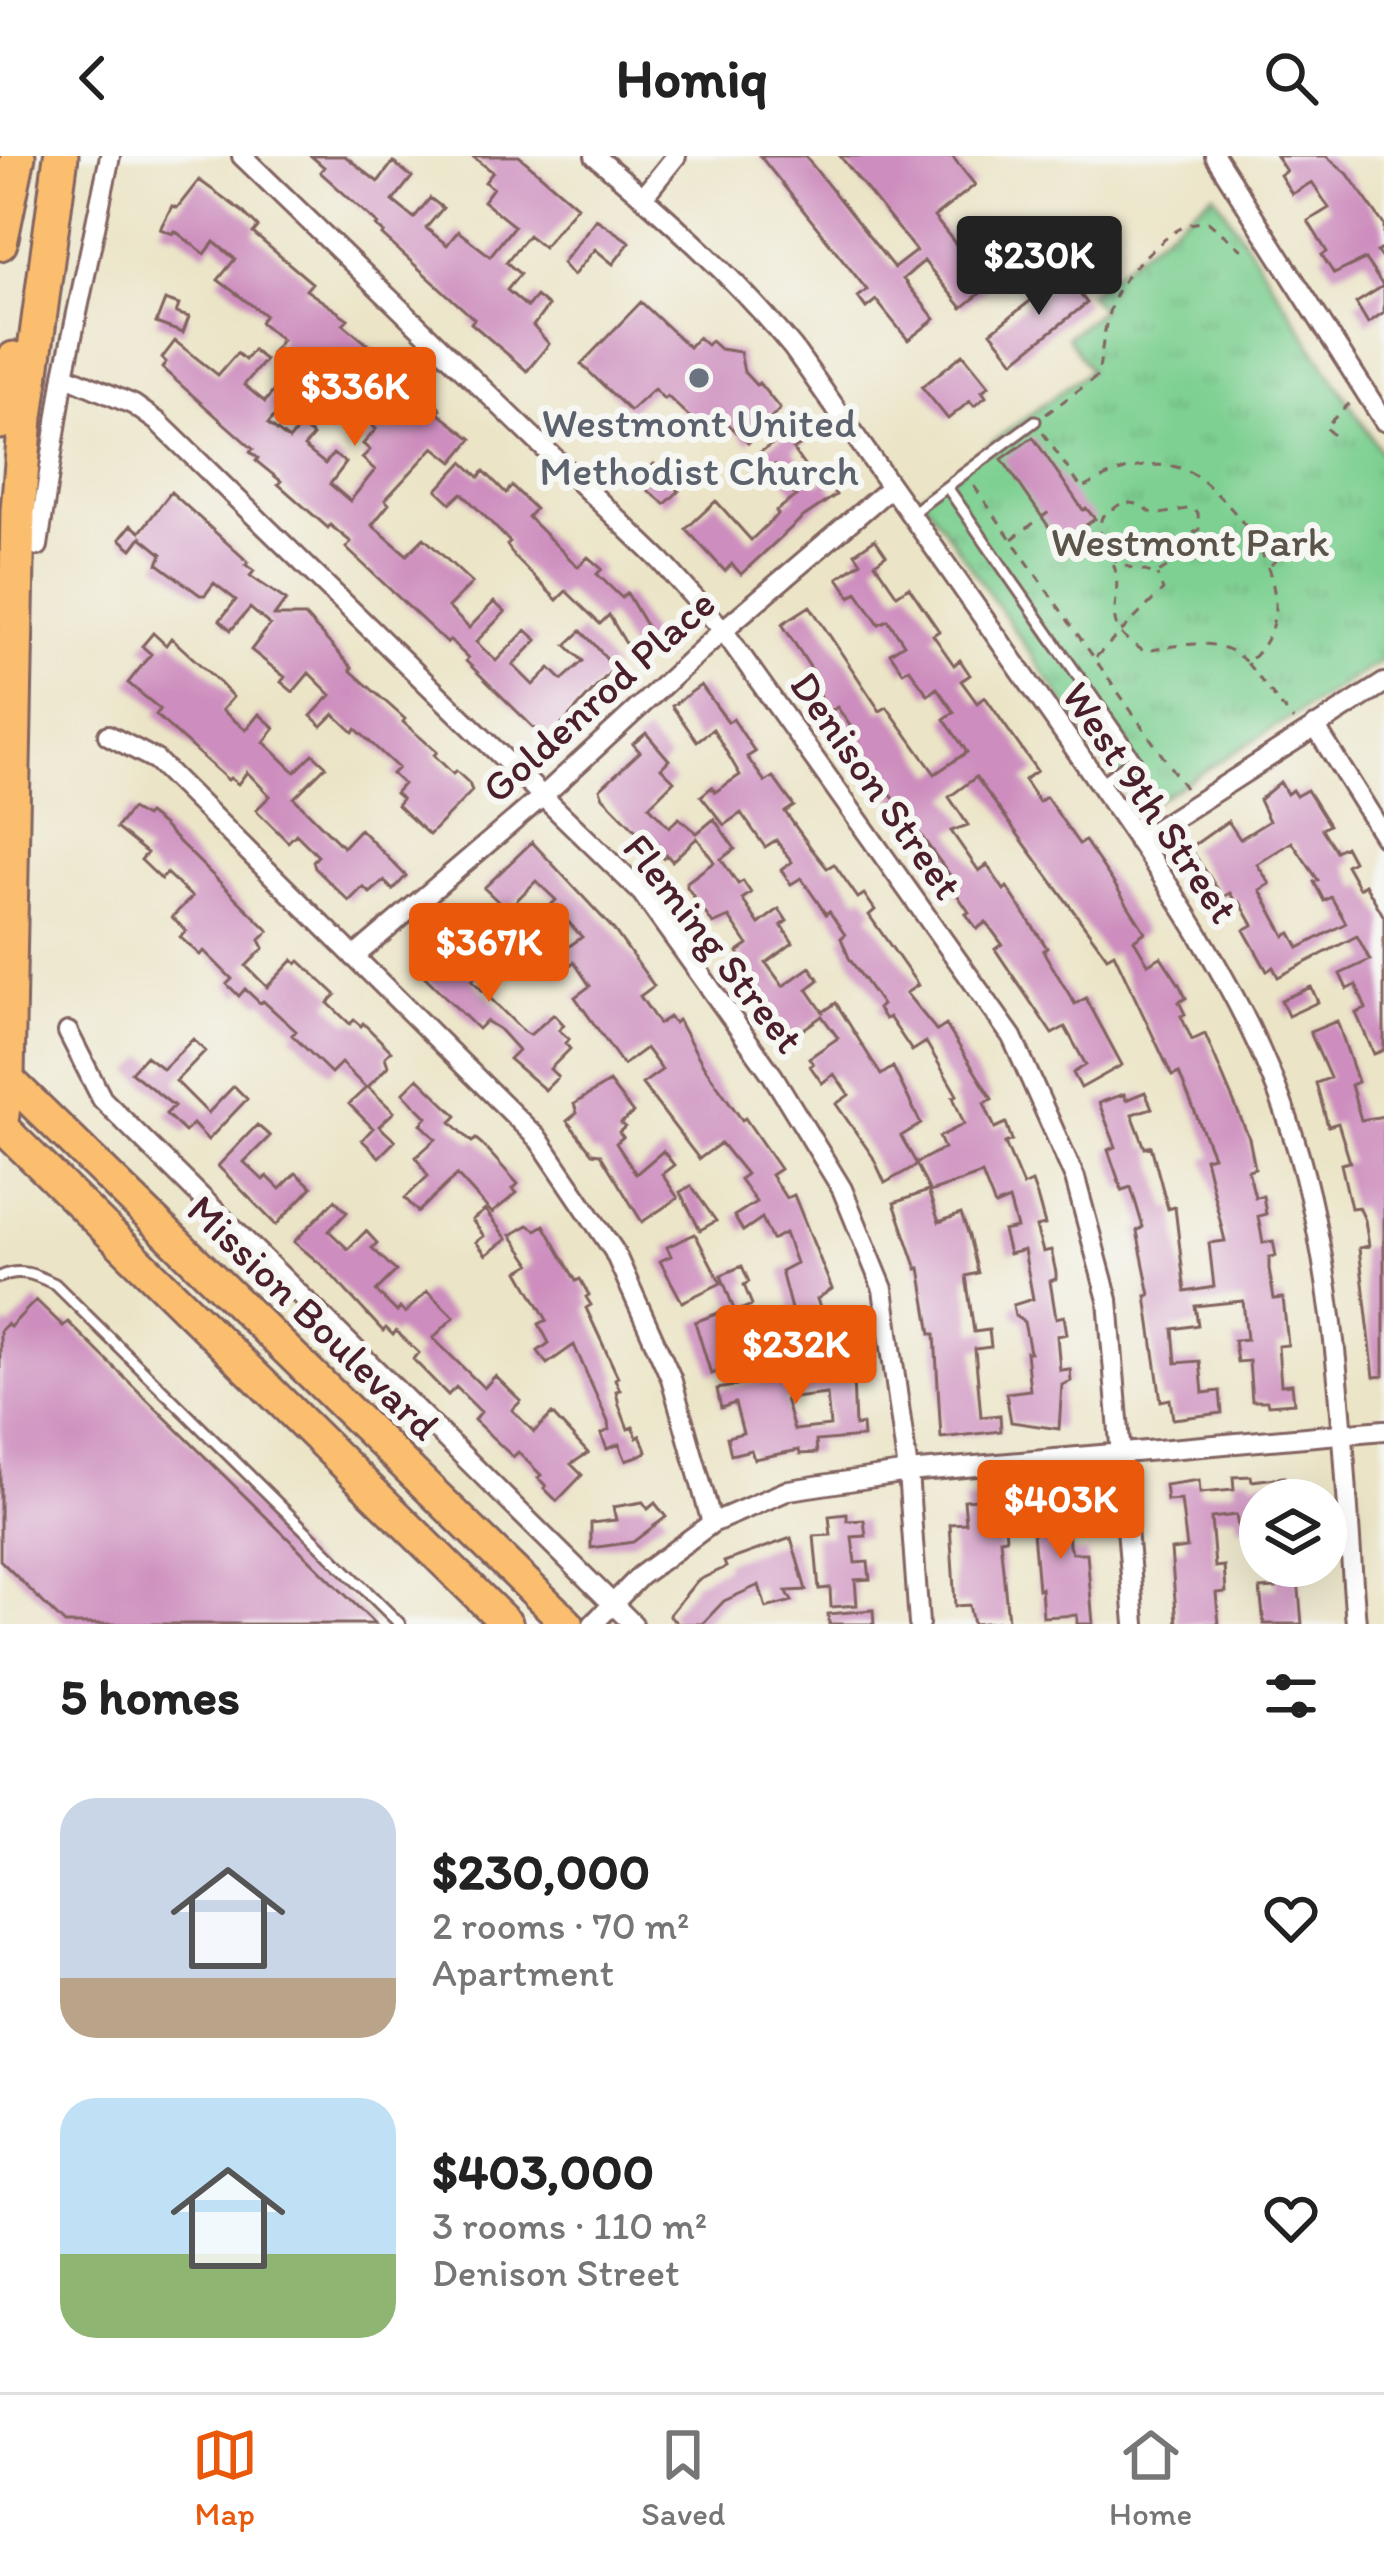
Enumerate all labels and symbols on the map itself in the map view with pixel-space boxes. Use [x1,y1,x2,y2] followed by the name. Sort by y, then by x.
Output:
[955,216,1123,318] pin: $230K
[271,347,439,449] pin: $336K
[686,365,712,391] marker: Westmont United Methodist Church
[539,397,859,496] place label: Westmont United Methodist Church
[1051,516,1330,567] park label: Westmont Park
[471,577,725,813] street label: Goldenrod Place
[779,661,974,909] street label: Denison Street
[1051,672,1250,933] street label: West 9th Street
[612,823,815,1063] street label: Fleming Street
[405,903,573,1005] pin: $367K
[177,1184,451,1451] street label: Mission Boulevard
[712,1305,880,1407] pin: $232K
[977,1460,1145,1562] pin: $403K

